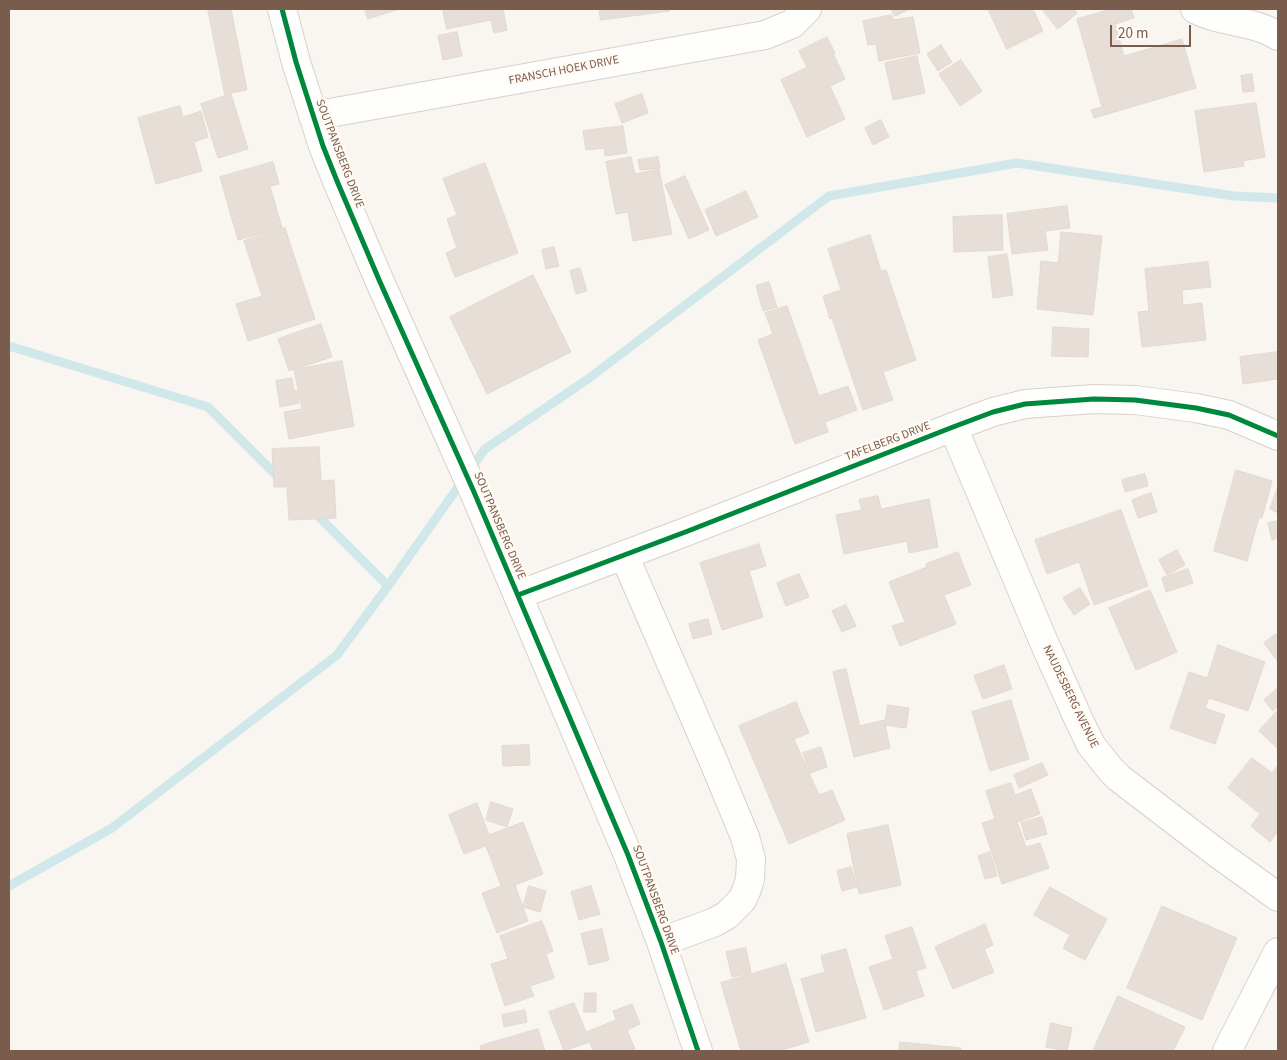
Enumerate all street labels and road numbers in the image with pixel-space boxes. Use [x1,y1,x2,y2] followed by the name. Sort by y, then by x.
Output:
[508,53,620,89] street label: FRANSCH HOEK DRIVE
[312,98,366,210] street label: SOUTPANSBERG DRIVE
[843,419,933,465] street label: TAFELBERG DRIVE
[470,470,528,582] street label: SOUTPANSBERG DRIVE
[1039,643,1101,751] street label: NAUDESBERG AVENUE
[629,843,681,957] street label: SOUTPANSBERG DRIVE

